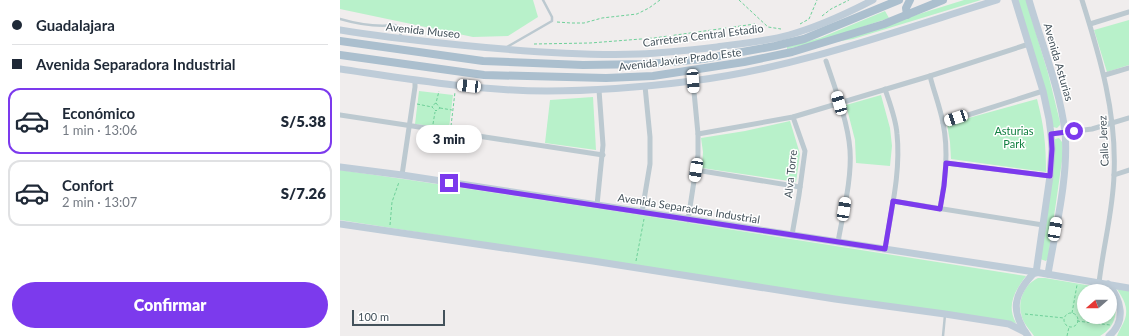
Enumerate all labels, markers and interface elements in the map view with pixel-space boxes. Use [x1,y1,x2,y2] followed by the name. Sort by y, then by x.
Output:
[36,16,115,34] text: Guadalajara
[385,20,461,40] street label: Avenida Museo
[642,21,764,49] street label: Carretera Central Estadio
[1042,22,1076,103] street label: Avenida Asturias
[618,45,742,73] street label: Avenida Javier Prado Este
[36,55,236,73] text: Avenida Separadora Industrial
[686,69,700,93] car
[456,79,482,93] car
[830,90,848,116] car
[14,103,50,139] icon: car
[62,104,135,122] text: Económico
[943,109,969,127] car
[281,112,326,130] text: S/5.38
[1095,115,1111,167] street label: Calle Jerez
[62,122,137,138] text: 1 min · 13:06
[1065,122,1083,140] route start
[994,124,1034,150] park label: Asturias Park
[416,125,482,153] callout: 3 min
[433,131,465,147] text: 3 min
[781,149,799,199] street label: Alva Torre
[688,157,704,183] car
[440,174,458,192] route end
[14,175,50,211] icon: car
[62,176,114,194] text: Confort
[281,184,326,202] text: S/7.26
[617,190,761,226] street label: Avenida Separadora Industrial
[62,194,137,210] text: 2 min · 13:07
[836,196,852,222] car
[1047,216,1063,242] car
[12,282,328,328] button: Confirmar
[1077,284,1117,324] north arrow
[1077,284,1117,324] map controls
[352,308,445,327] scale bar
[358,310,389,323] text: 100 m

